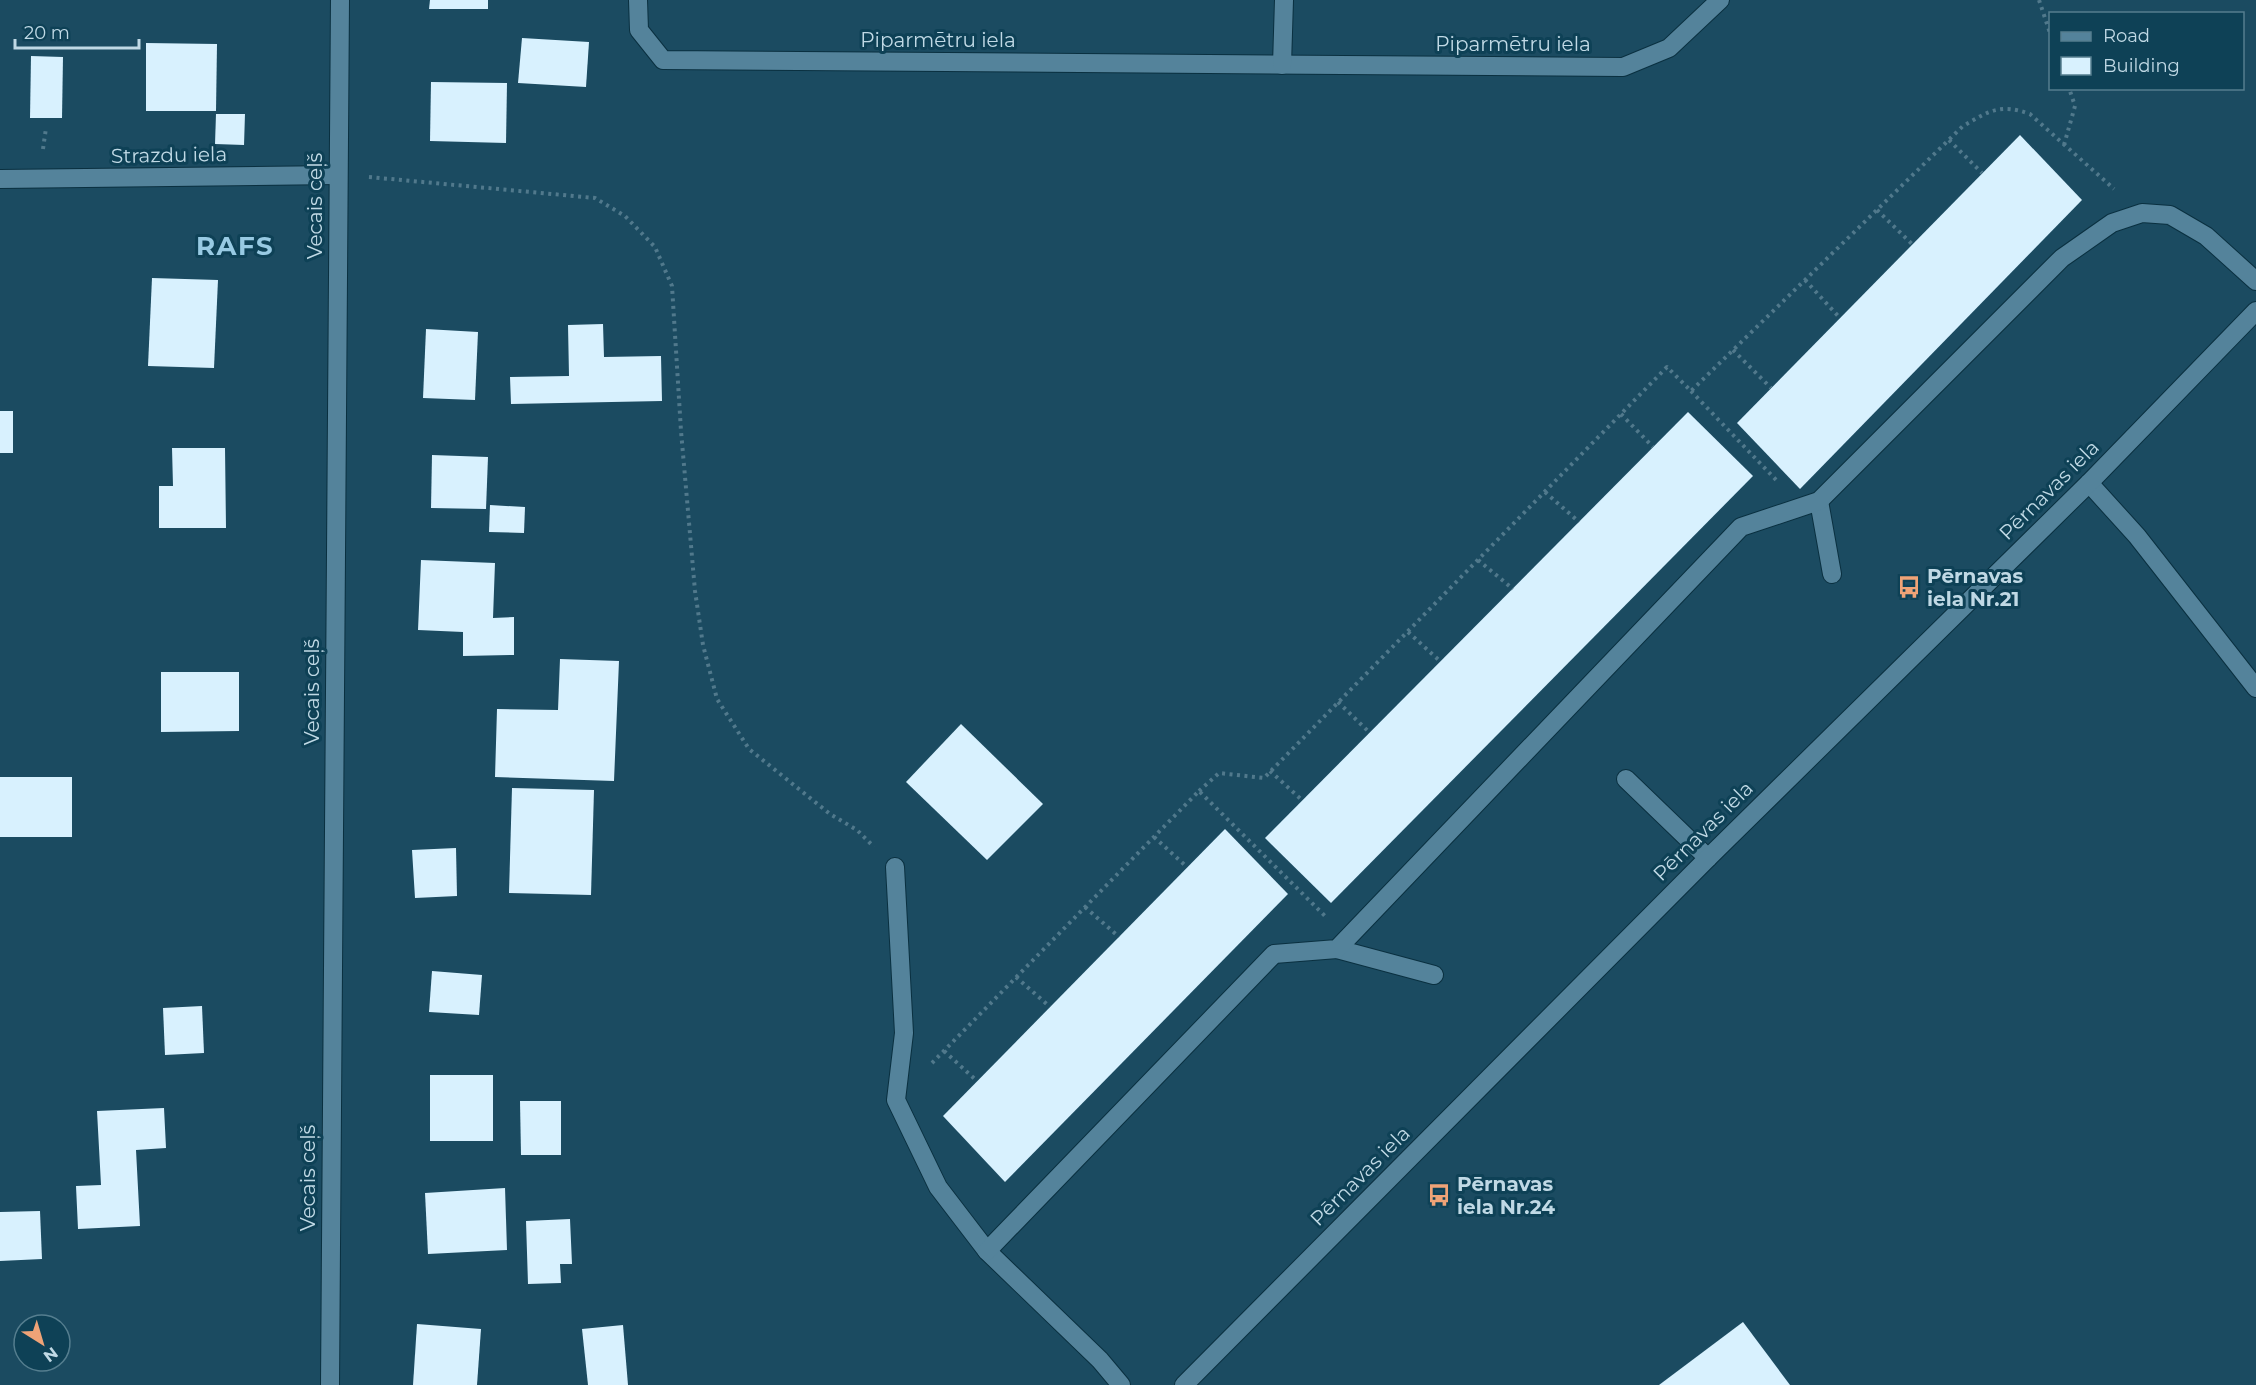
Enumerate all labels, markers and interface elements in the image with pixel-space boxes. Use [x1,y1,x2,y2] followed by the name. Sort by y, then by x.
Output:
[15,12,140,50] scale bar
[2049,12,2244,90] legend
[24,22,70,44] text: 20 m
[2103,25,2150,47] text: Road
[860,28,1016,52] street label: Piparmētru iela
[1435,32,1591,56] street label: Piparmētru iela
[2103,55,2180,77] text: Building
[111,142,227,168] street label: Strazdu iela
[303,152,328,259] street label: Vecais ceļš
[196,230,274,262] district label: RAFS
[1994,435,2104,545] street label: Pērnavas iela
[1927,564,2023,611] place label: Pērnavas iela Nr.21
[1896,574,1922,600] bus stop icon: Pērnavas iela Nr.21
[300,638,325,745] street label: Vecais ceļš
[1648,776,1758,886] street label: Pērnavas iela
[1305,1121,1415,1231] street label: Pērnavas iela
[296,1124,321,1231] street label: Vecais ceļš
[1457,1172,1555,1219] place label: Pērnavas iela Nr.24
[1426,1182,1452,1208] bus stop icon: Pērnavas iela Nr.24
[12,1313,72,1373] north arrow
[40,1343,62,1366] text: N

